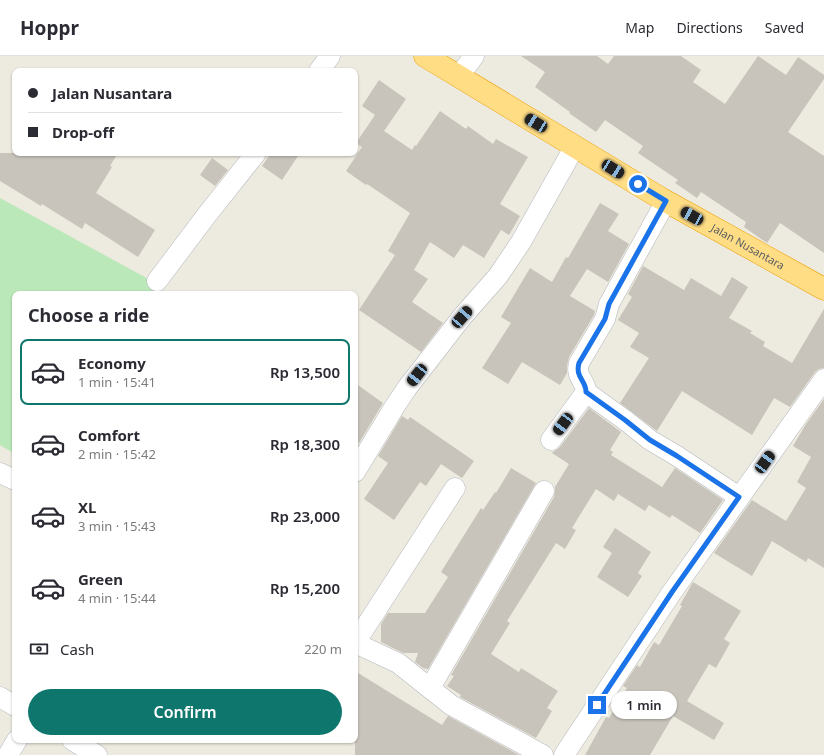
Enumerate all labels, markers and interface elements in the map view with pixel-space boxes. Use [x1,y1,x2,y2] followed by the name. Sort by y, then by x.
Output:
[20,15,79,41] text: Hoppr
[625,18,654,37] text: Map
[676,18,743,37] text: Directions
[765,18,804,37] text: Saved
[52,83,172,103] text: Jalan Nusantara
[523,112,549,134] car
[52,122,114,142] text: Drop-off
[600,158,626,180] car
[629,175,647,193] route start
[679,205,705,227] car
[708,219,788,273] street label: Jalan Nusantara
[28,303,149,327] text: Choose a ride
[450,304,474,330] car
[78,353,146,373] text: Economy
[30,354,66,390] icon: car
[270,362,340,382] text: Rp 13,500
[405,362,429,388] car
[78,373,156,391] text: 1 min · 15:41
[551,411,575,437] car
[78,425,140,445] text: Comfort
[30,426,66,462] icon: car
[270,434,340,454] text: Rp 18,300
[78,445,156,463] text: 2 min · 15:42
[753,449,777,475] car
[78,497,96,517] text: XL
[30,498,66,534] icon: car
[270,506,340,526] text: Rp 23,000
[78,517,156,535] text: 3 min · 15:43
[78,569,123,589] text: Green
[30,570,66,606] icon: car
[270,578,340,598] text: Rp 15,200
[78,589,156,607] text: 4 min · 15:44
[28,638,50,660] icon: cash
[60,639,94,659] text: Cash
[304,640,342,658] text: 220 m
[28,689,342,735] button: Confirm
[611,691,677,719] callout: 1 min
[588,696,606,714] route end
[626,696,662,714] text: 1 min

